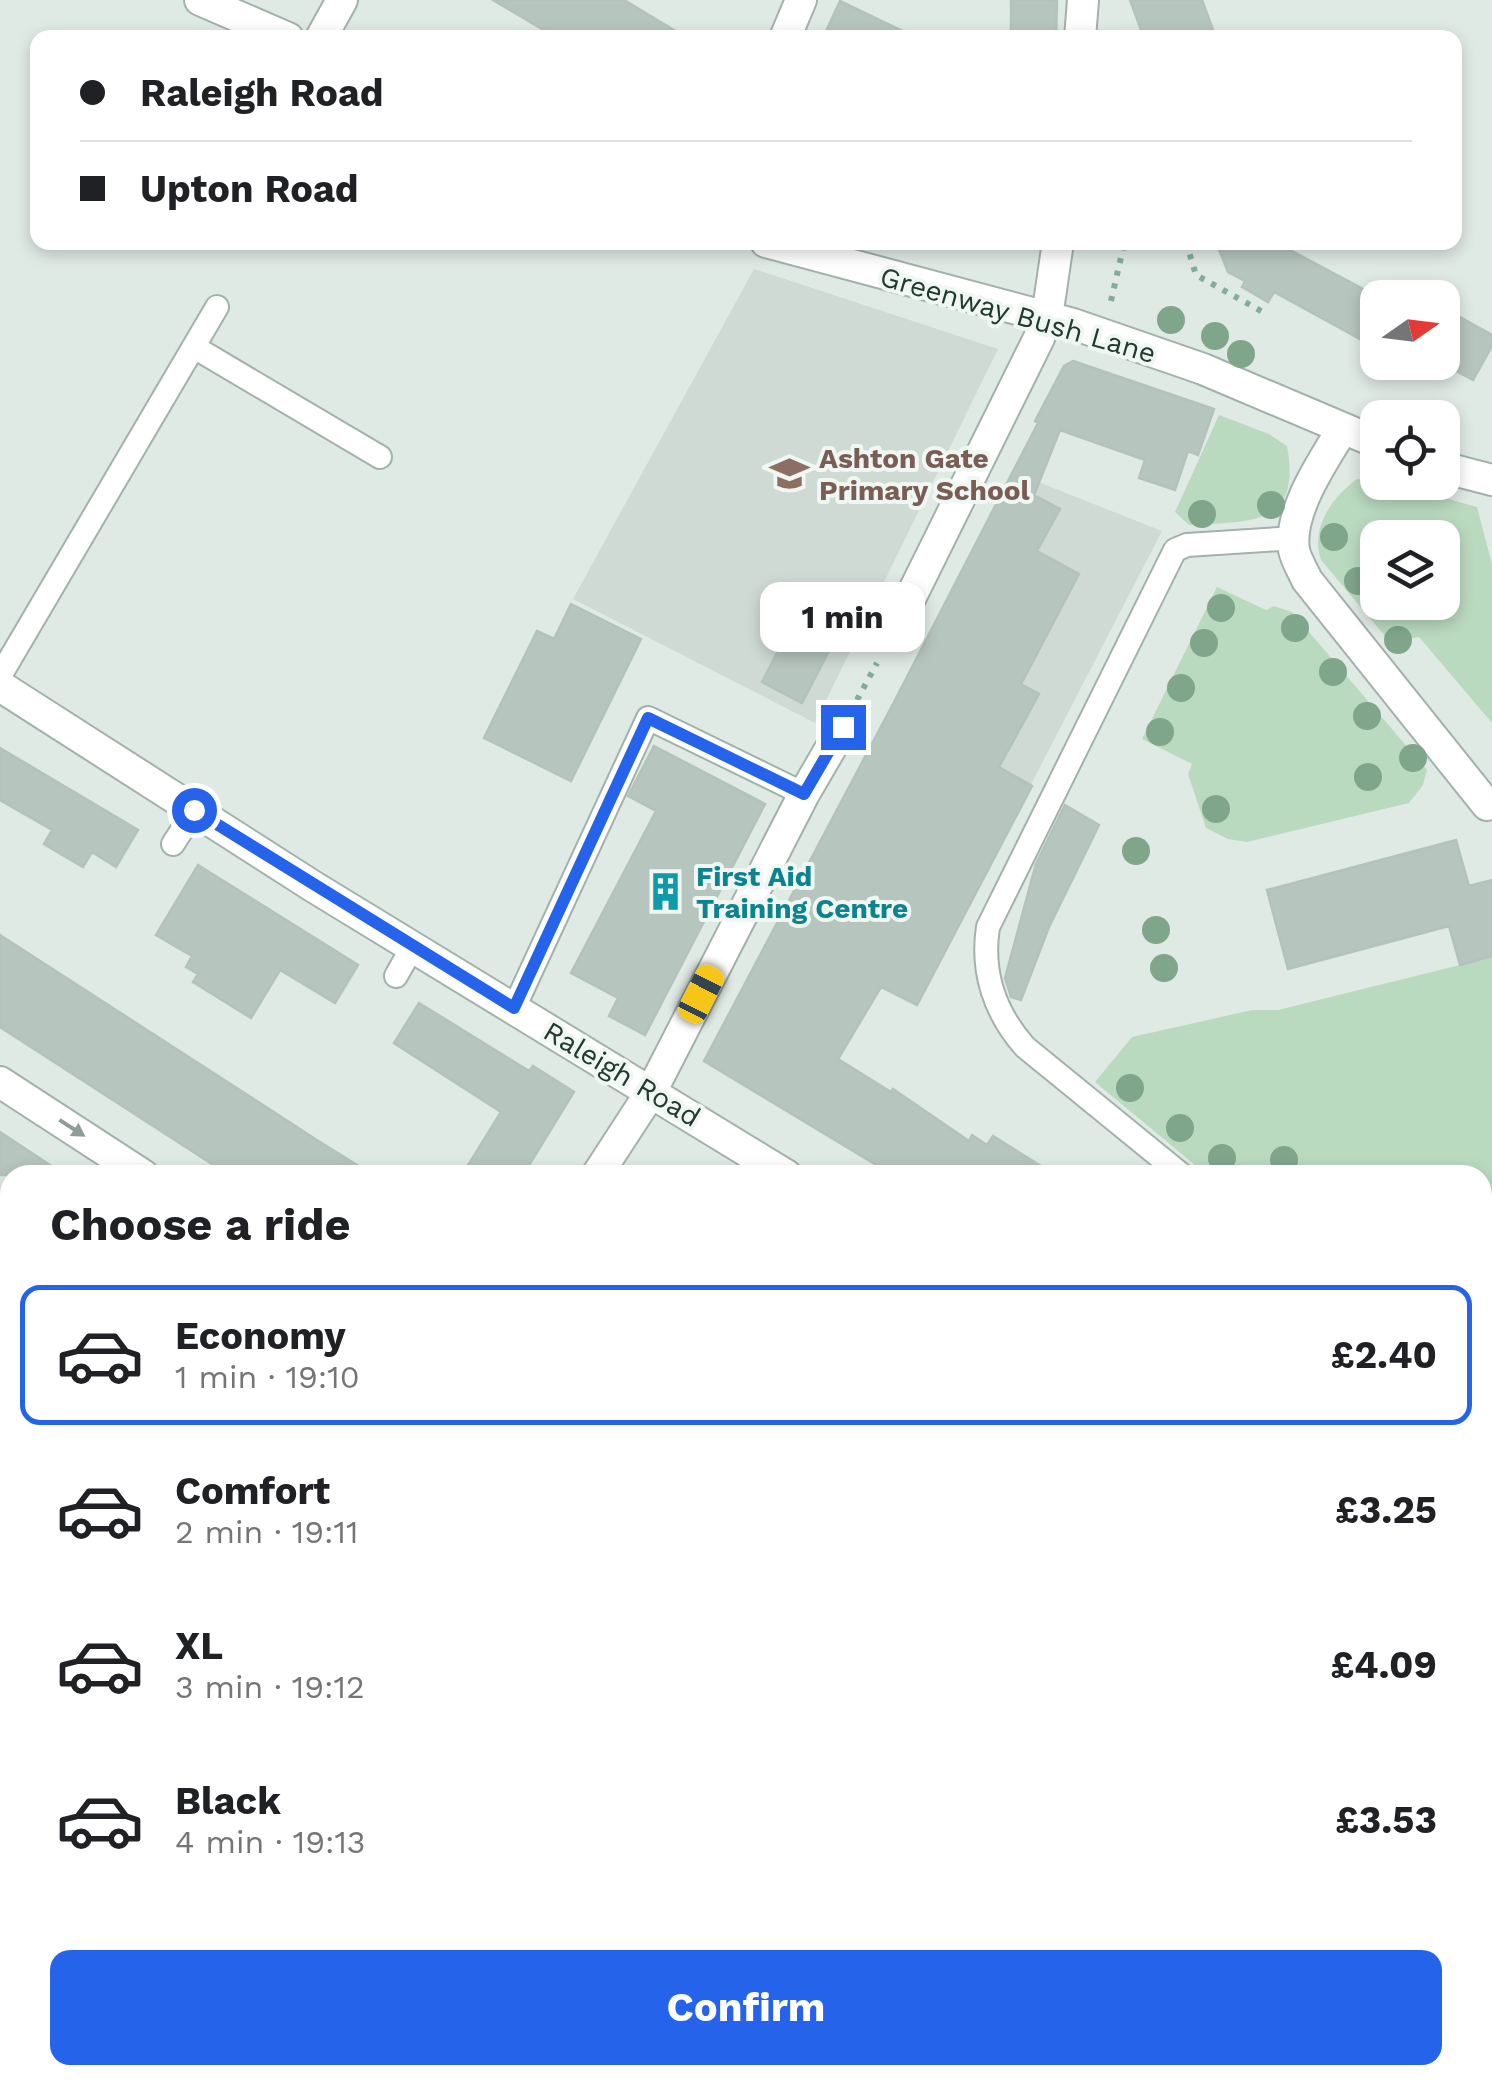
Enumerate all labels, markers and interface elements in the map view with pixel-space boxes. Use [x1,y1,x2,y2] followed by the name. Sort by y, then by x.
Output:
[140,71,384,115] text: Raleigh Road
[140,167,359,211] text: Upton Road
[876,260,1160,370] street label: Greenway Bush Lane
[1360,280,1460,380] north arrow
[1360,280,1460,620] map controls
[1360,400,1460,500] button: locate
[819,442,1030,507] place label: Ashton Gate Primary School
[768,453,810,495] school or university icon: Ashton Gate Primary School
[1360,520,1460,620] button: layers
[760,582,926,652] callout: 1 min
[801,598,884,636] text: 1 min
[821,705,866,750] route end
[172,788,217,833] route start
[696,860,908,925] place label: First Aid Training Centre
[645,871,687,913] building icon: First Aid Training Centre
[674,960,728,1028] car
[538,1014,706,1134] street label: Raleigh Road
[58,1119,85,1137] one-way arrow
[50,1198,350,1251] text: Choose a ride
[55,1310,145,1400] icon: car
[175,1314,346,1358] text: Economy
[1331,1333,1437,1377] text: £2.40
[175,1358,360,1396] text: 1 min · 19:10
[55,1465,145,1555] icon: car
[175,1469,330,1513] text: Comfort
[1335,1488,1437,1532] text: £3.25
[175,1513,358,1551] text: 2 min · 19:11
[55,1620,145,1710] icon: car
[175,1624,223,1668] text: XL
[1330,1643,1437,1687] text: £4.09
[175,1668,365,1706] text: 3 min · 19:12
[55,1775,145,1865] icon: car
[175,1779,281,1823] text: Black
[1335,1798,1437,1842] text: £3.53
[175,1823,366,1861] text: 4 min · 19:13
[50,1950,1442,2065] button: Confirm

